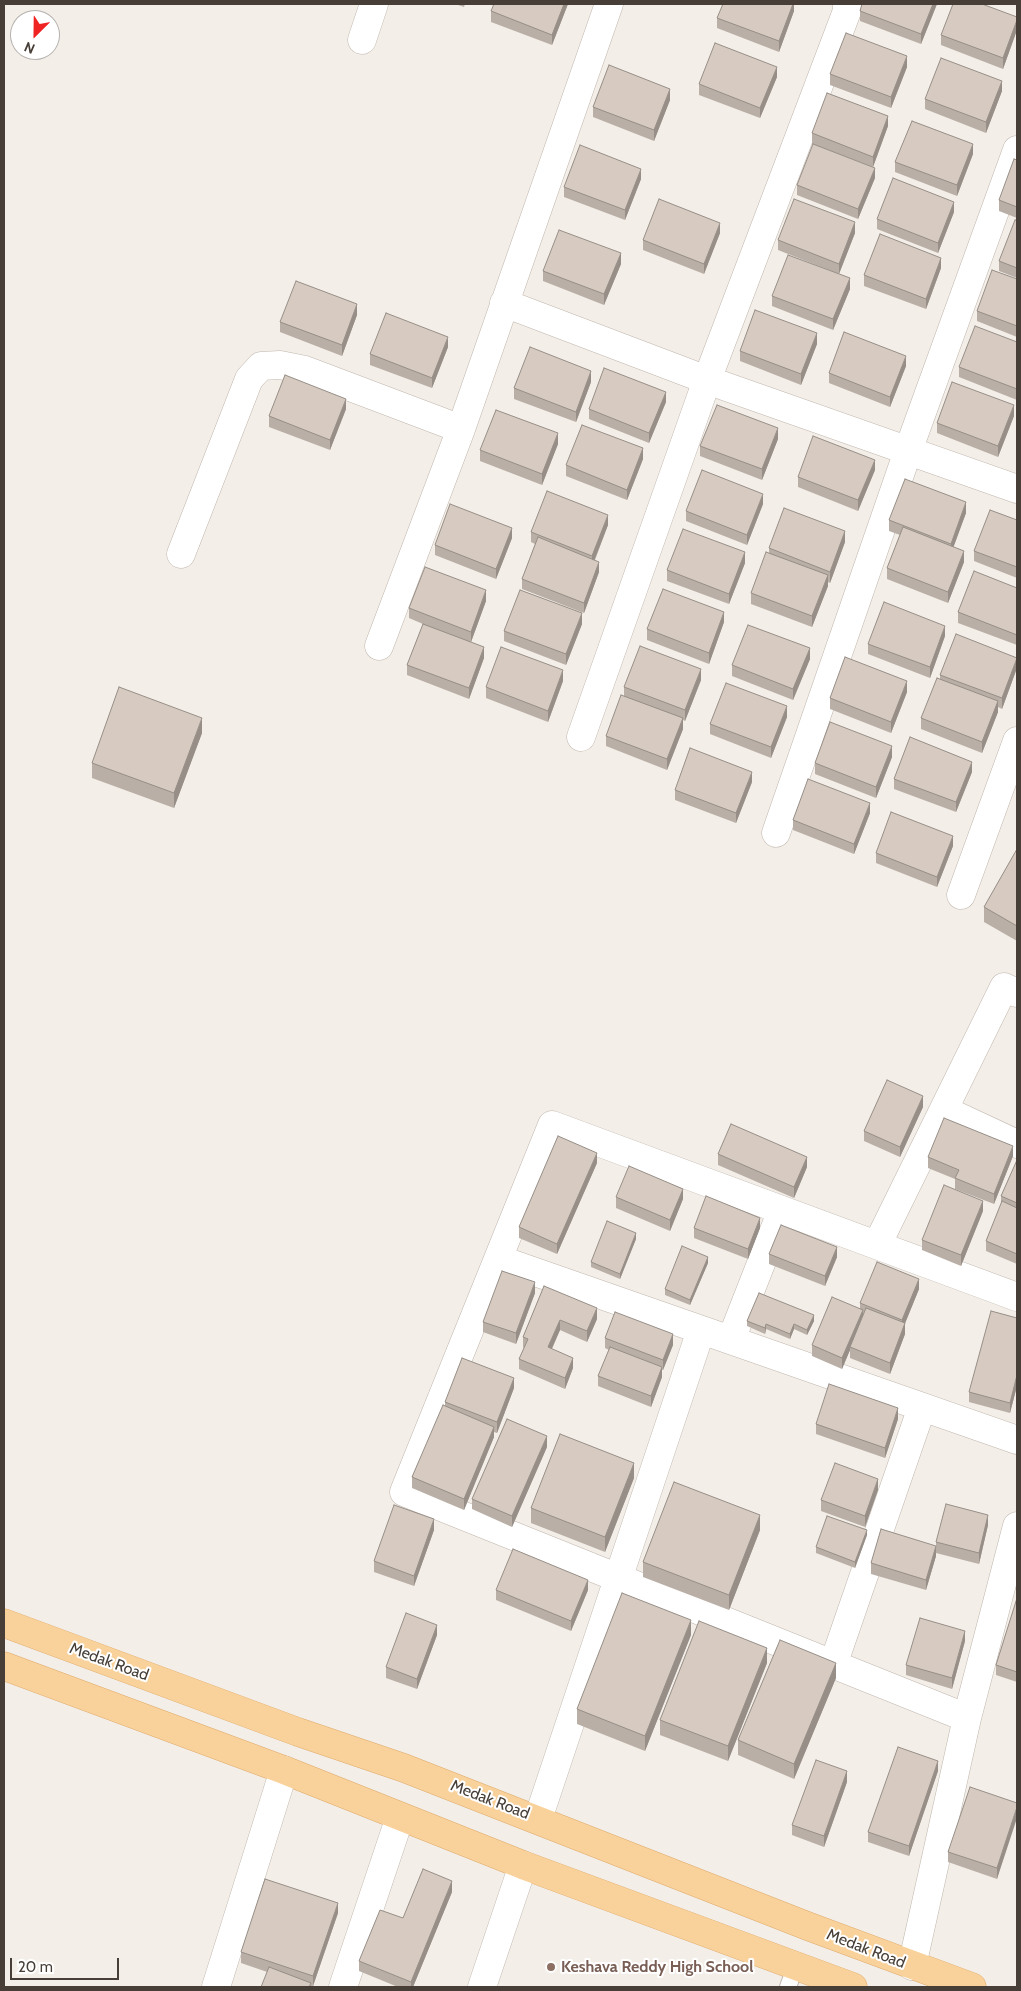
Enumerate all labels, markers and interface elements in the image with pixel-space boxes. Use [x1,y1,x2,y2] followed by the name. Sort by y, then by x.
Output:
[10,10,60,60] north arrow
[21,38,38,58] text: N
[67,1639,151,1685] street label: Medak Road
[448,1776,532,1824] street label: Medak Road
[824,1925,908,1973] street label: Medak Road
[12,1948,121,1980] scale bar
[561,1957,753,1977] place label: Keshava Reddy High School
[18,1958,53,1976] text: 20 m
[545,1961,557,1973] marker: Keshava Reddy High School

